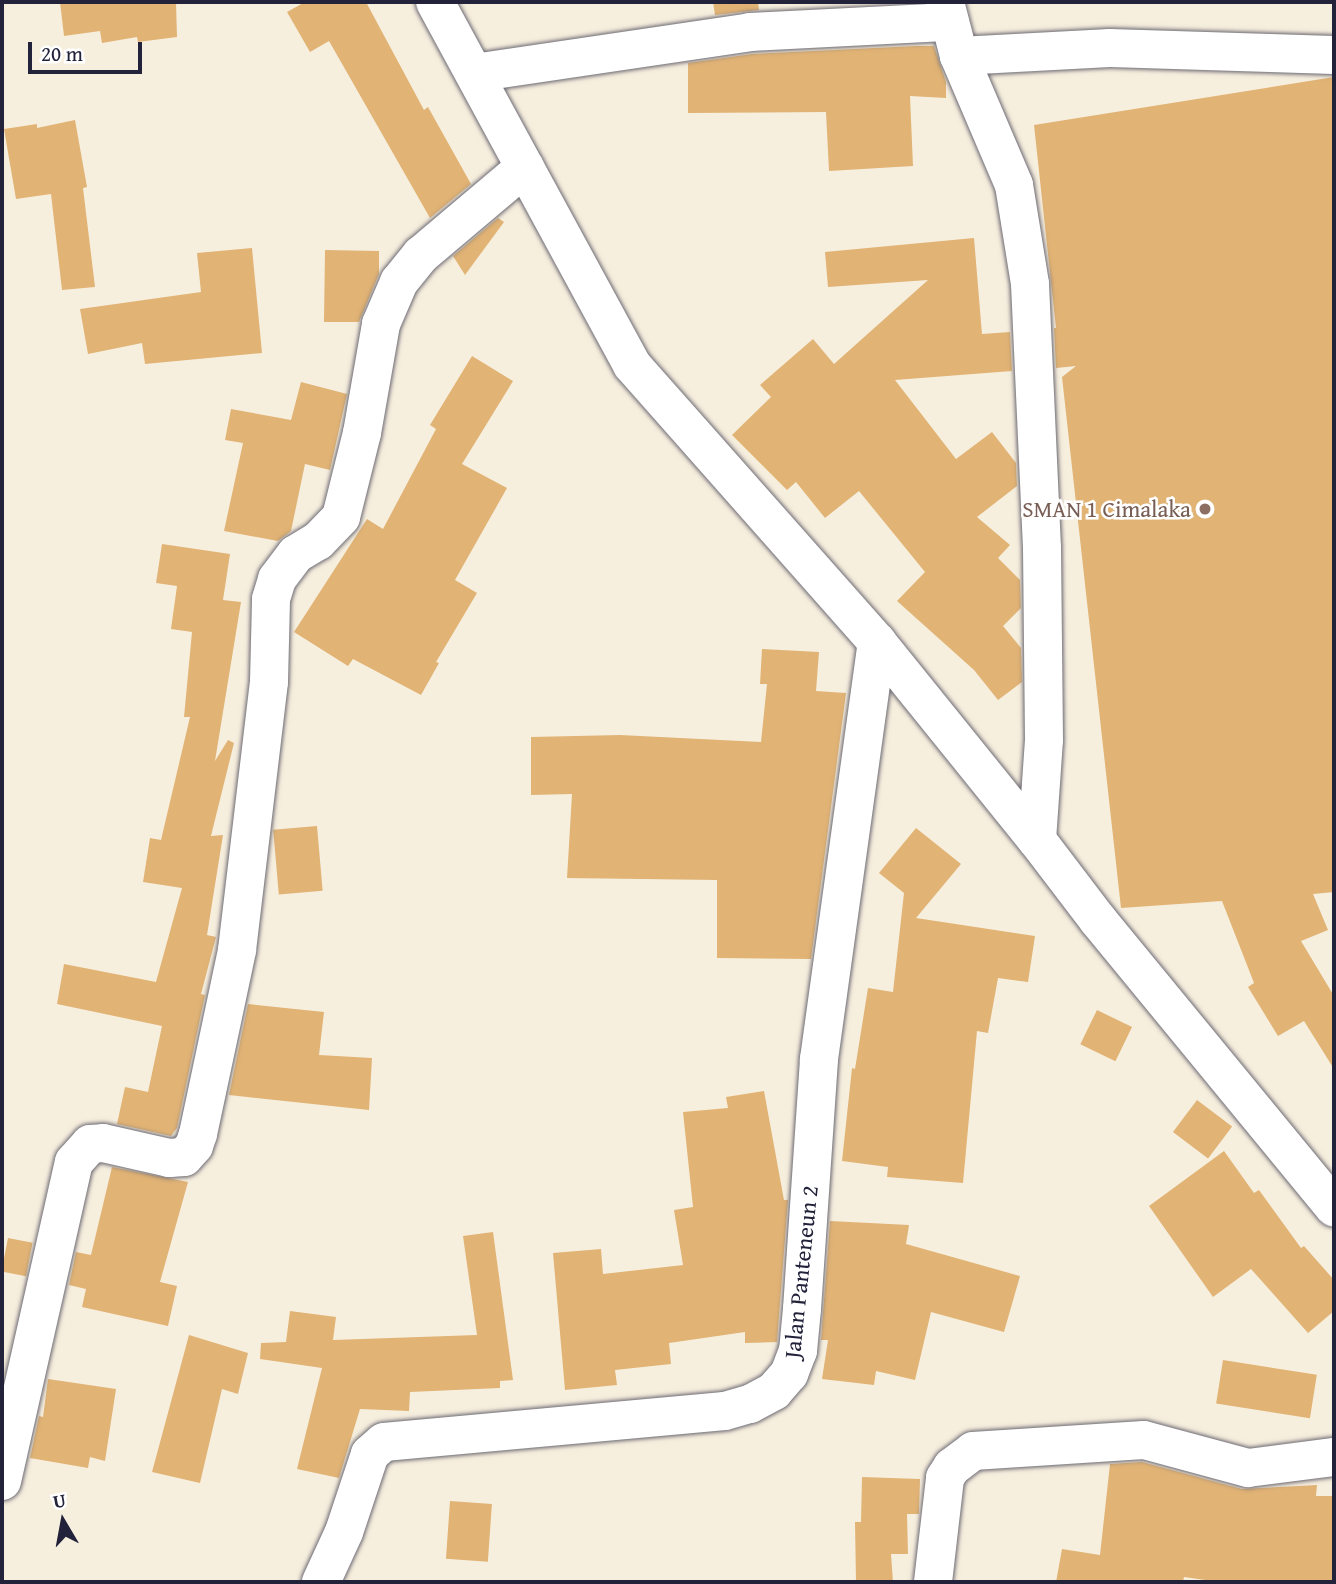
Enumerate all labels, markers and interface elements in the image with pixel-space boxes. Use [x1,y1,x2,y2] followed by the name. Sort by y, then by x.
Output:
[32,28,145,72] scale bar
[41,38,83,69] text: 20 m
[1022,495,1191,523] place label: SMAN 1 Cimalaka
[1197,501,1213,517] marker: SMAN 1 Cimalaka
[778,1184,824,1360] street label: Jalan Panteneun 2
[51,1485,68,1515] text: U
[28,1486,98,1556] north arrow

